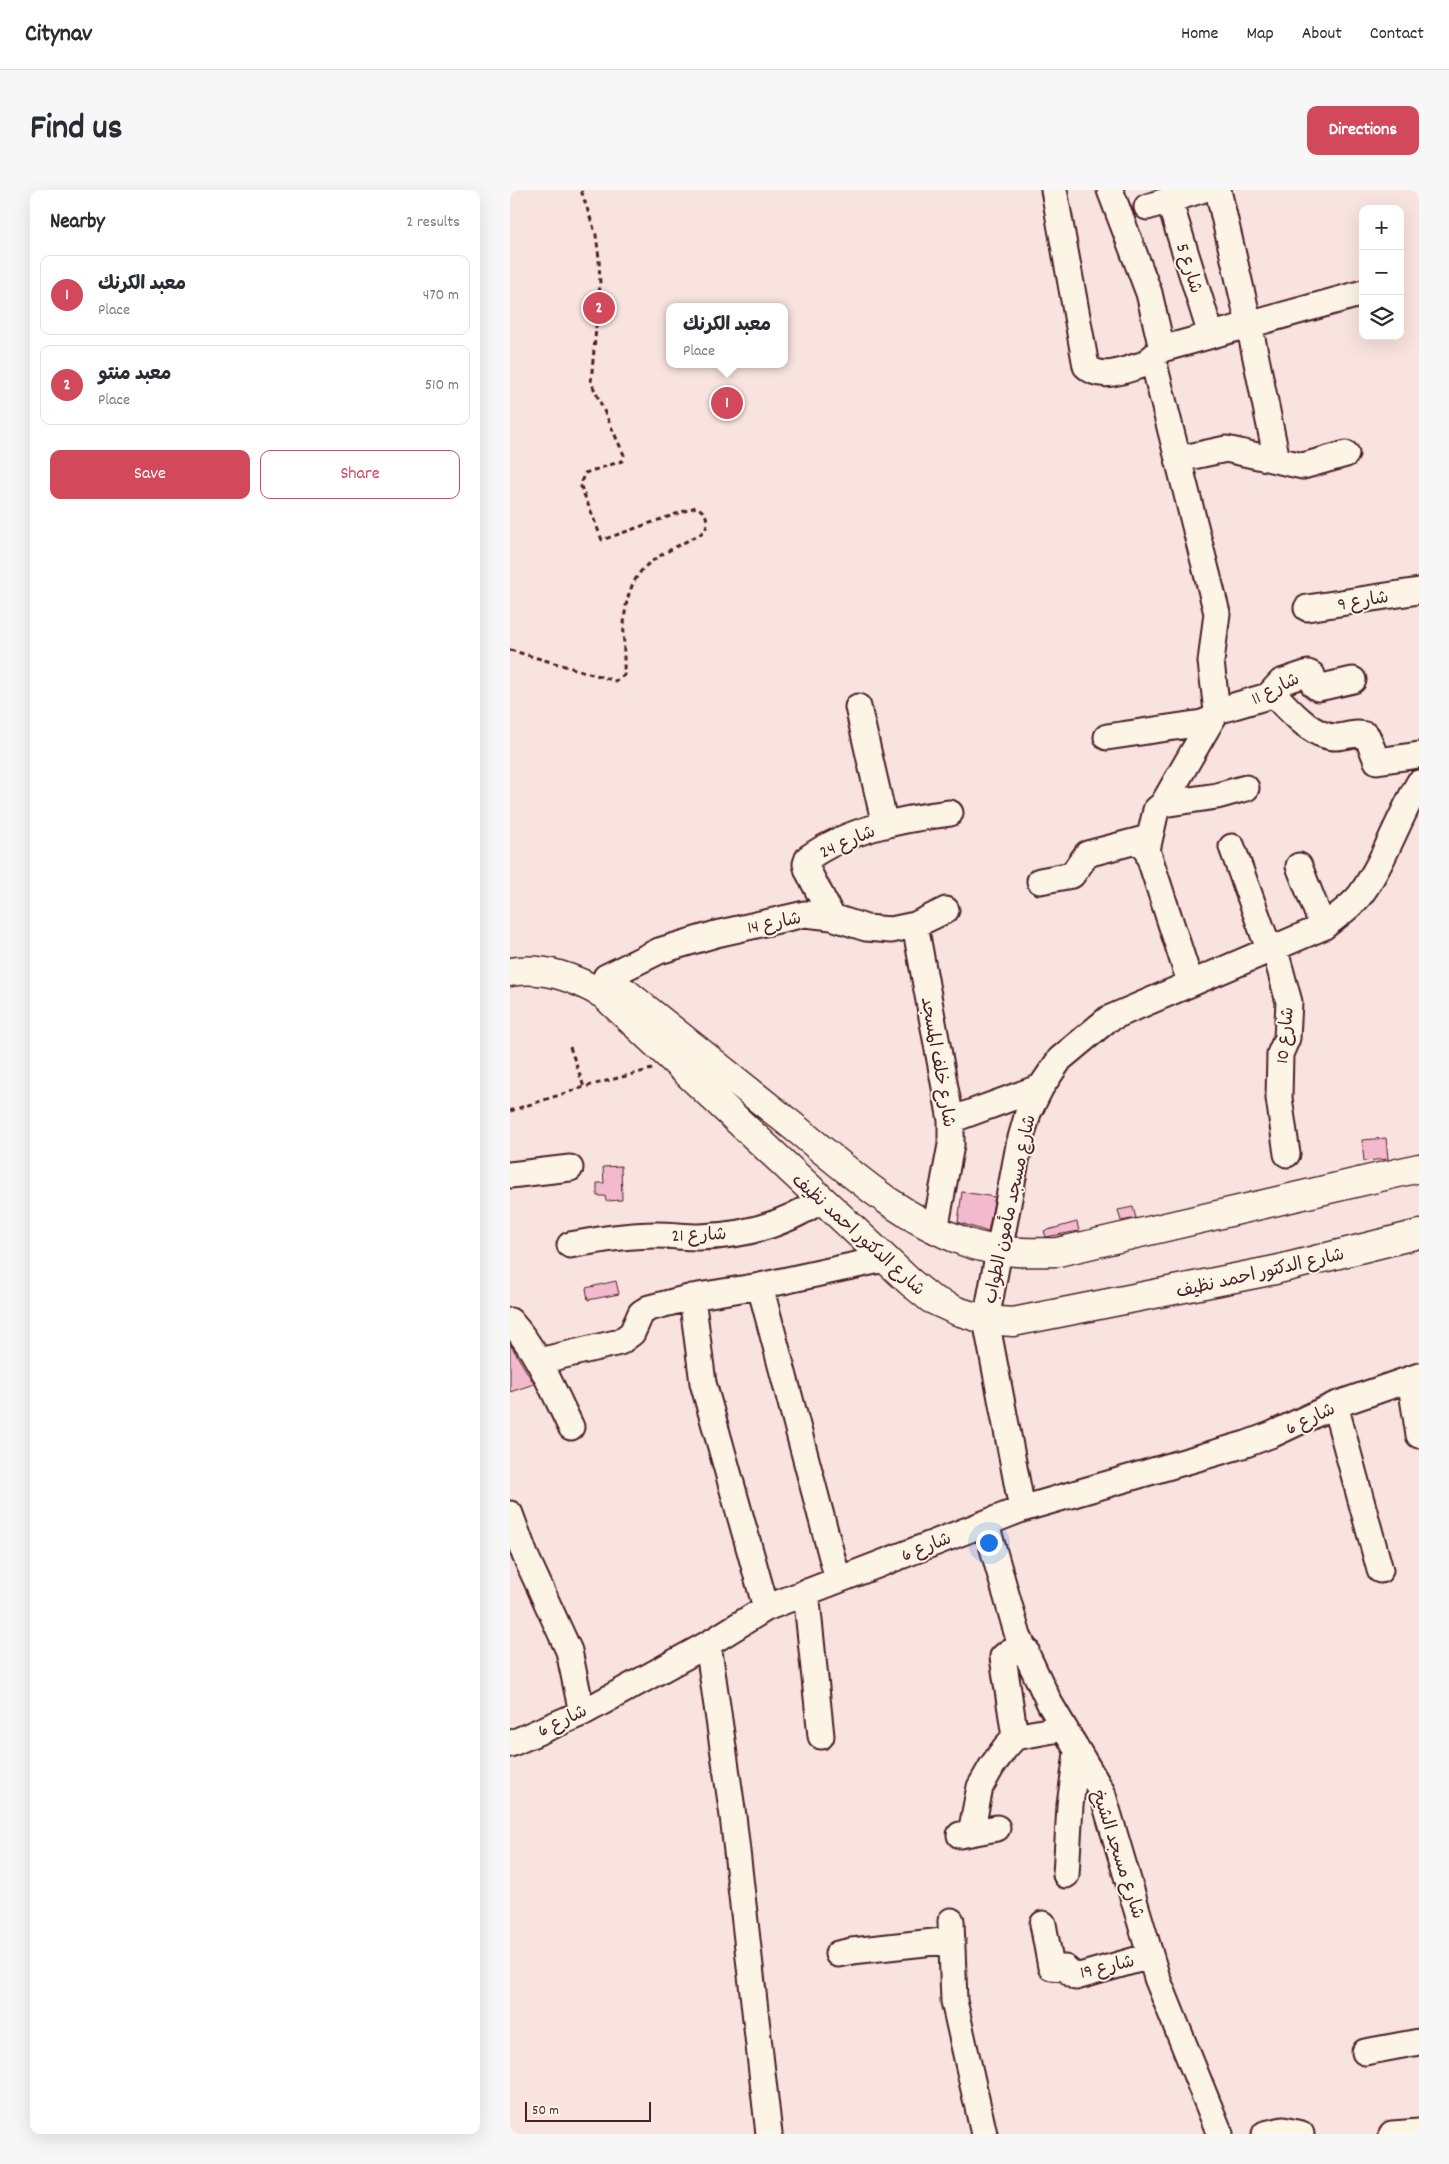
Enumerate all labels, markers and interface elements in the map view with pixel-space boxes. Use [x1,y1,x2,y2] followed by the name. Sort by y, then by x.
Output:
[25,18,92,52] text: Citynav
[1181,22,1218,47] text: Home
[1246,22,1274,47] text: Map
[1302,22,1342,47] text: About
[1370,22,1424,47] text: Contact
[30,105,122,155] text: Find us
[1307,106,1419,155] button: Directions
[1359,205,1404,340] map controls
[1359,205,1404,250] button: +
[50,208,105,238] text: Nearby
[406,211,460,234] text: 2 results
[1168,240,1207,297] street label: شارع 5
[1359,250,1404,295] button: −
[98,272,186,299] text: معبد الكرنك
[65,284,69,307] text: 1
[423,284,459,307] text: 470 m
[583,289,615,327] pin: 2
[1359,295,1404,340] button: layers
[98,299,130,322] text: Place
[666,303,788,368] popup
[683,313,771,340] text: معبد الكرنك
[683,340,715,363] text: Place
[98,362,171,389] text: معبد منتو
[64,374,71,397] text: 2
[425,374,459,397] text: 510 m
[711,384,743,422] pin: 1
[98,389,130,412] text: Place
[50,450,250,499] button: Save
[260,450,460,499] button: Share
[1336,586,1391,619] street label: شارع 9
[1248,668,1304,713] street label: شارع 11
[816,820,880,866] street label: شارع 24
[745,907,804,942] street label: شارع 14
[913,995,960,1130] street label: شارع خلف المسجد
[1271,1006,1302,1065] street label: شارع 10
[979,1113,1044,1306] street label: شارع مسجد مأمون الطواب
[785,1169,930,1303] street label: شارع الدكتور احمد نظيف
[671,1223,727,1250] street label: شارع 21
[1174,1243,1347,1306] street label: شارع الدكتور احمد نظيف
[1282,1398,1340,1443] street label: شارع 6
[898,1527,956,1569] street label: شارع 6
[976,1530,1002,1556] your location
[534,1700,592,1745] street label: شارع 6
[1084,1787,1149,1922] street label: شارع مسجد الشيخ
[1078,1950,1137,1987] street label: شارع 19
[525,2099,651,2122] scale bar
[532,2101,559,2121] text: 50 m

